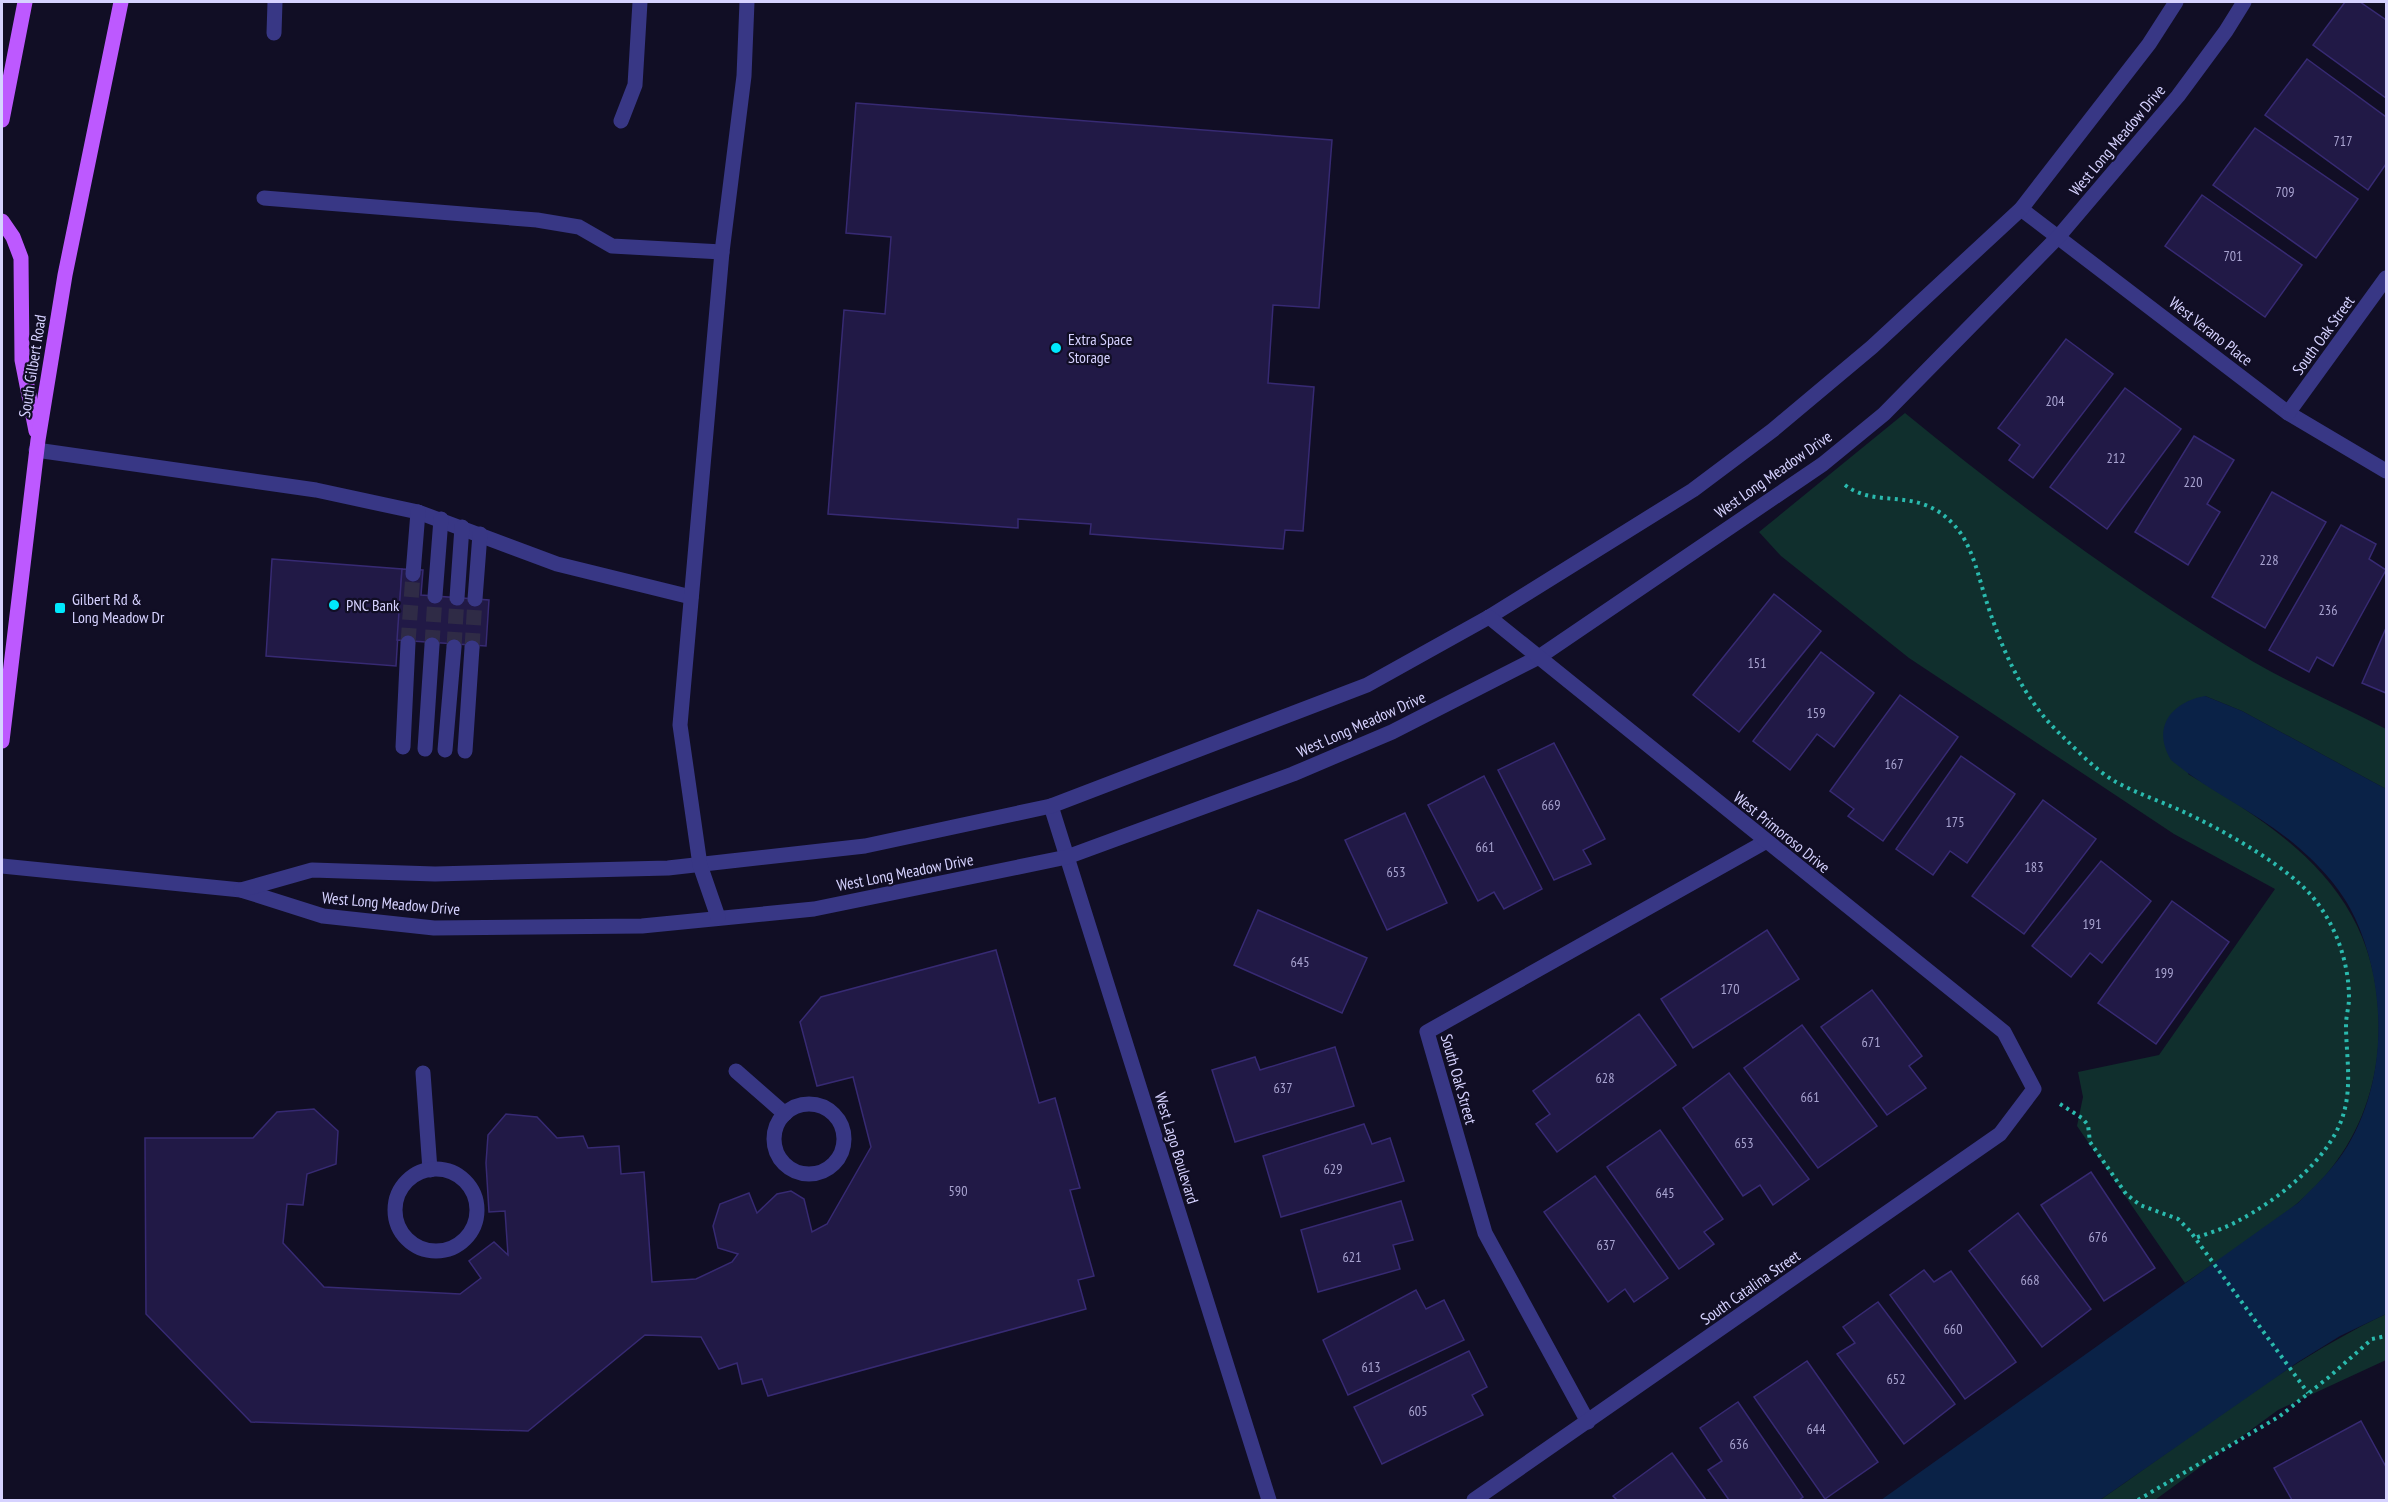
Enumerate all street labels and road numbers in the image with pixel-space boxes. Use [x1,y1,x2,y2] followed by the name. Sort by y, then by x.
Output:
[2065,80,2169,200] street label: West Long Meadow Drive
[2288,291,2359,379] street label: South Oak Street
[2165,292,2257,370] street label: West Verano Place
[14,313,50,419] street label: South Gilbert Road
[1710,426,1836,522] street label: West Long Meadow Drive
[1294,687,1428,761] street label: West Long Meadow Drive
[1730,787,1834,877] street label: West Primoroso Drive
[835,849,975,895] street label: West Long Meadow Drive
[321,887,461,919] street label: West Long Meadow Drive
[1437,1032,1482,1127] street label: South Oak Street
[1151,1090,1203,1206] street label: West Lago Boulevard
[1696,1245,1804,1329] street label: South Catalina Street

